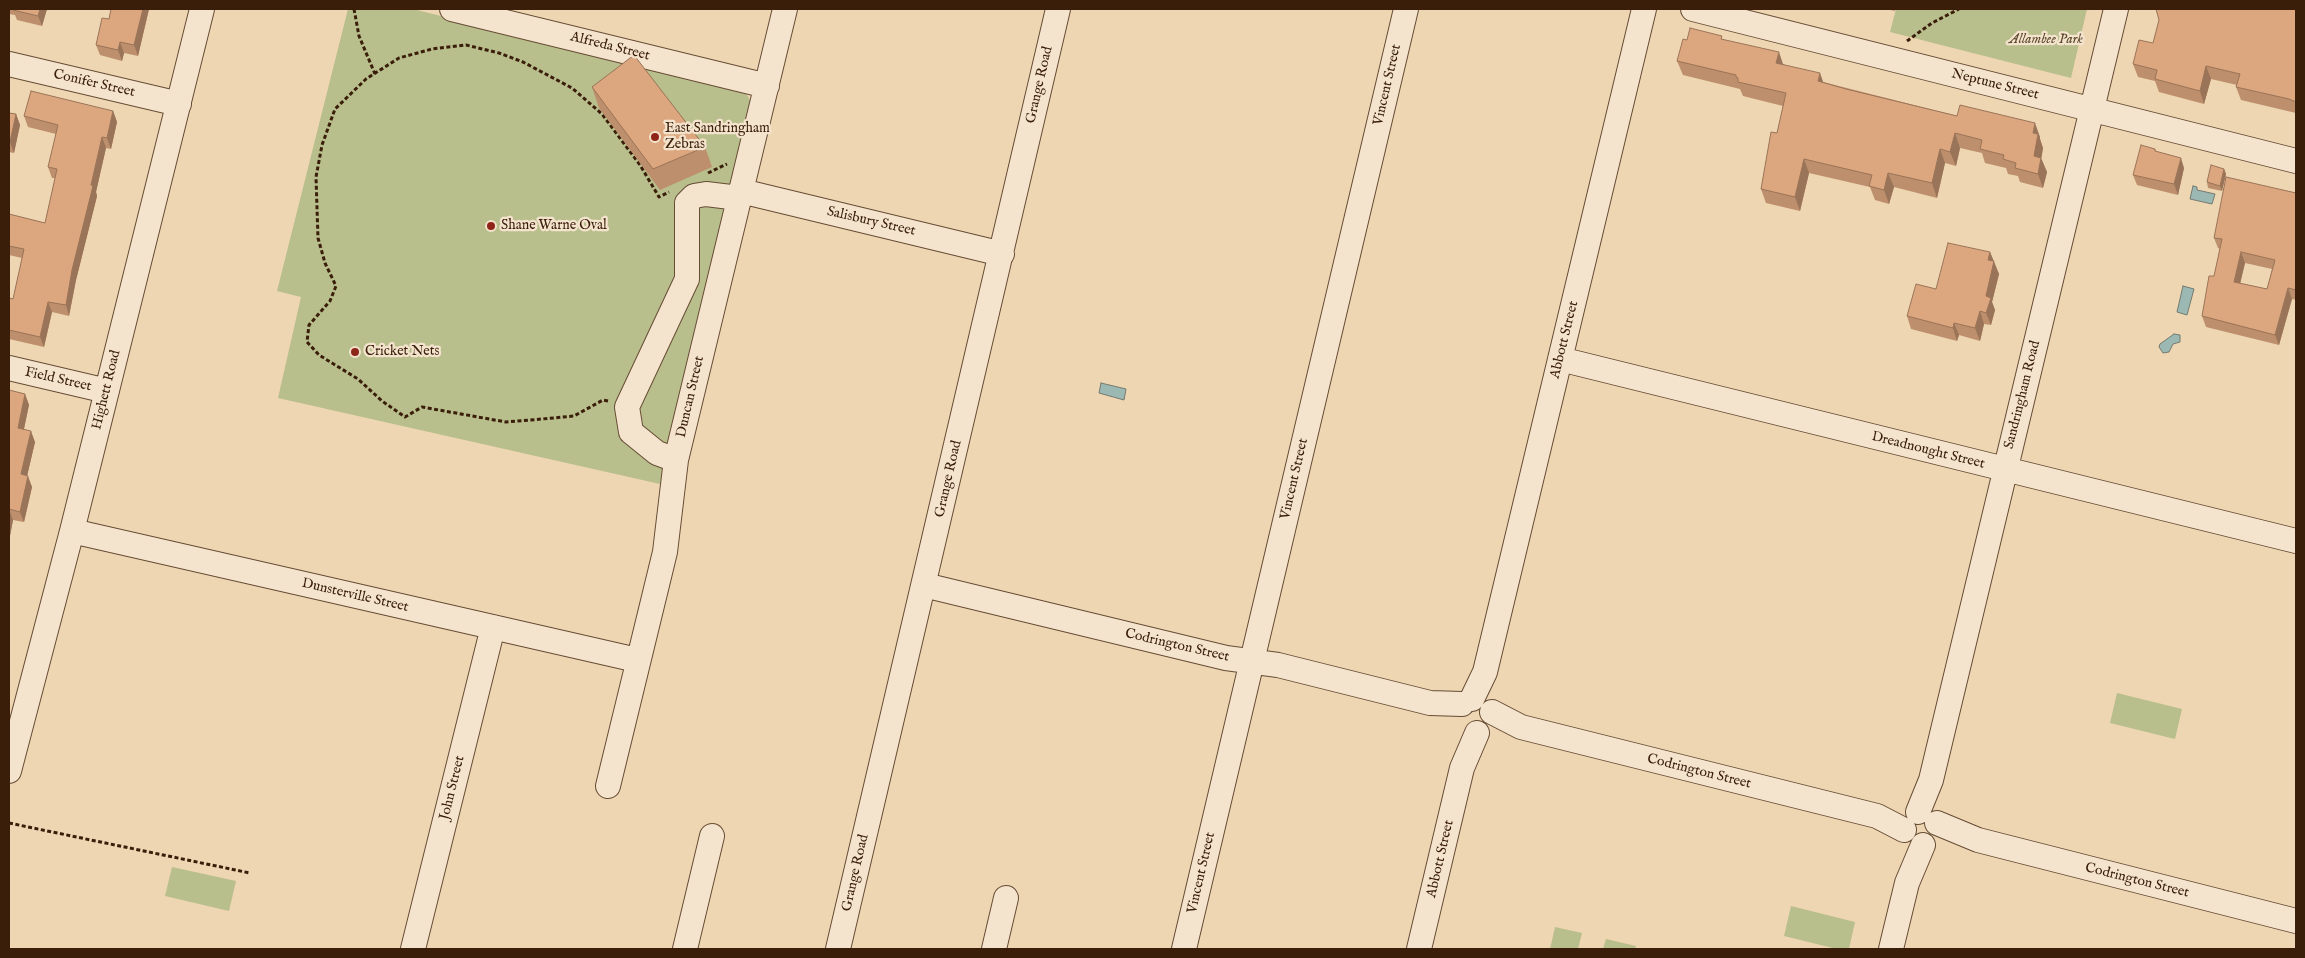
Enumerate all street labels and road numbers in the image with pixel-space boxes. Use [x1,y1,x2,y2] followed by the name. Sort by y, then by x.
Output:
[569,29,651,65] street label: Alfreda Street
[1370,43,1406,127] street label: Vincent Street
[1023,45,1057,125] street label: Grange Road
[52,66,136,102] street label: Conifer Street
[1950,66,2040,104] street label: Neptune Street
[825,204,917,240] street label: Salisbury Street
[1547,299,1583,381] street label: Abbott Street
[2001,339,2045,451] street label: Sandringham Road
[89,348,125,432] street label: Highett Road
[673,355,709,439] street label: Duncan Street
[23,364,93,396] street label: Field Street
[1870,429,1986,473] street label: Dreadnought Street
[1277,437,1313,521] street label: Vincent Street
[932,439,966,519] street label: Grange Road
[300,576,410,616] street label: Dunsterville Street
[1123,626,1231,666] street label: Codrington Street
[1645,751,1753,793] street label: Codrington Street
[437,754,469,822] street label: John Street
[1424,818,1458,900] street label: Abbott Street
[1184,831,1220,915] street label: Vincent Street
[839,833,873,913] street label: Grange Road
[2083,860,2191,902] street label: Codrington Street

